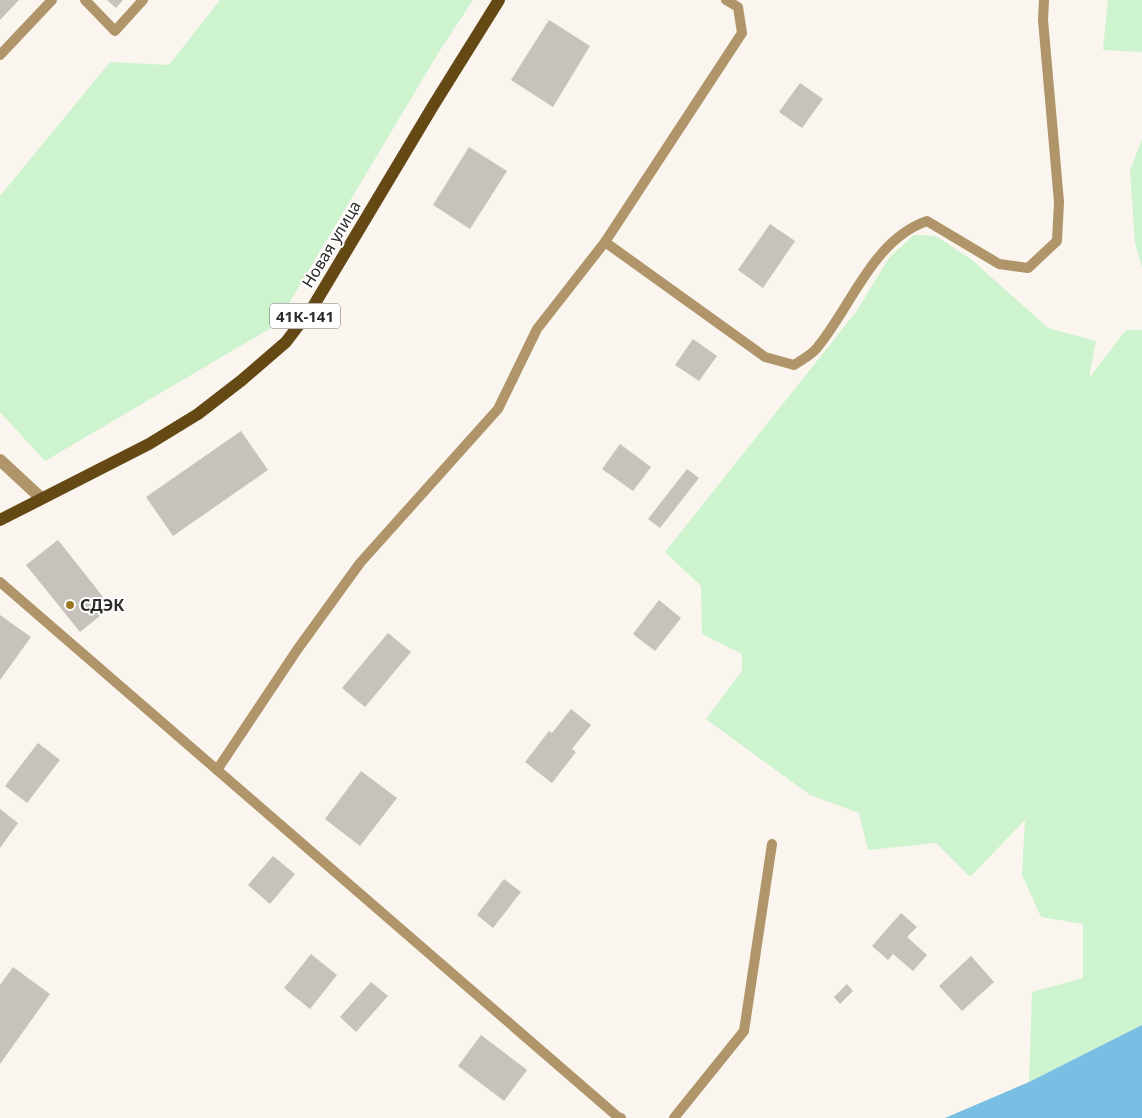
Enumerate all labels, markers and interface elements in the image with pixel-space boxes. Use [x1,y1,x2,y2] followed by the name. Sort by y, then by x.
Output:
[296,196,366,292] street label: Новая улица
[270,304,340,328] road number: 41К-141
[80,594,125,616] place label: СДЭК
[64,599,76,611] marker: СДЭК

